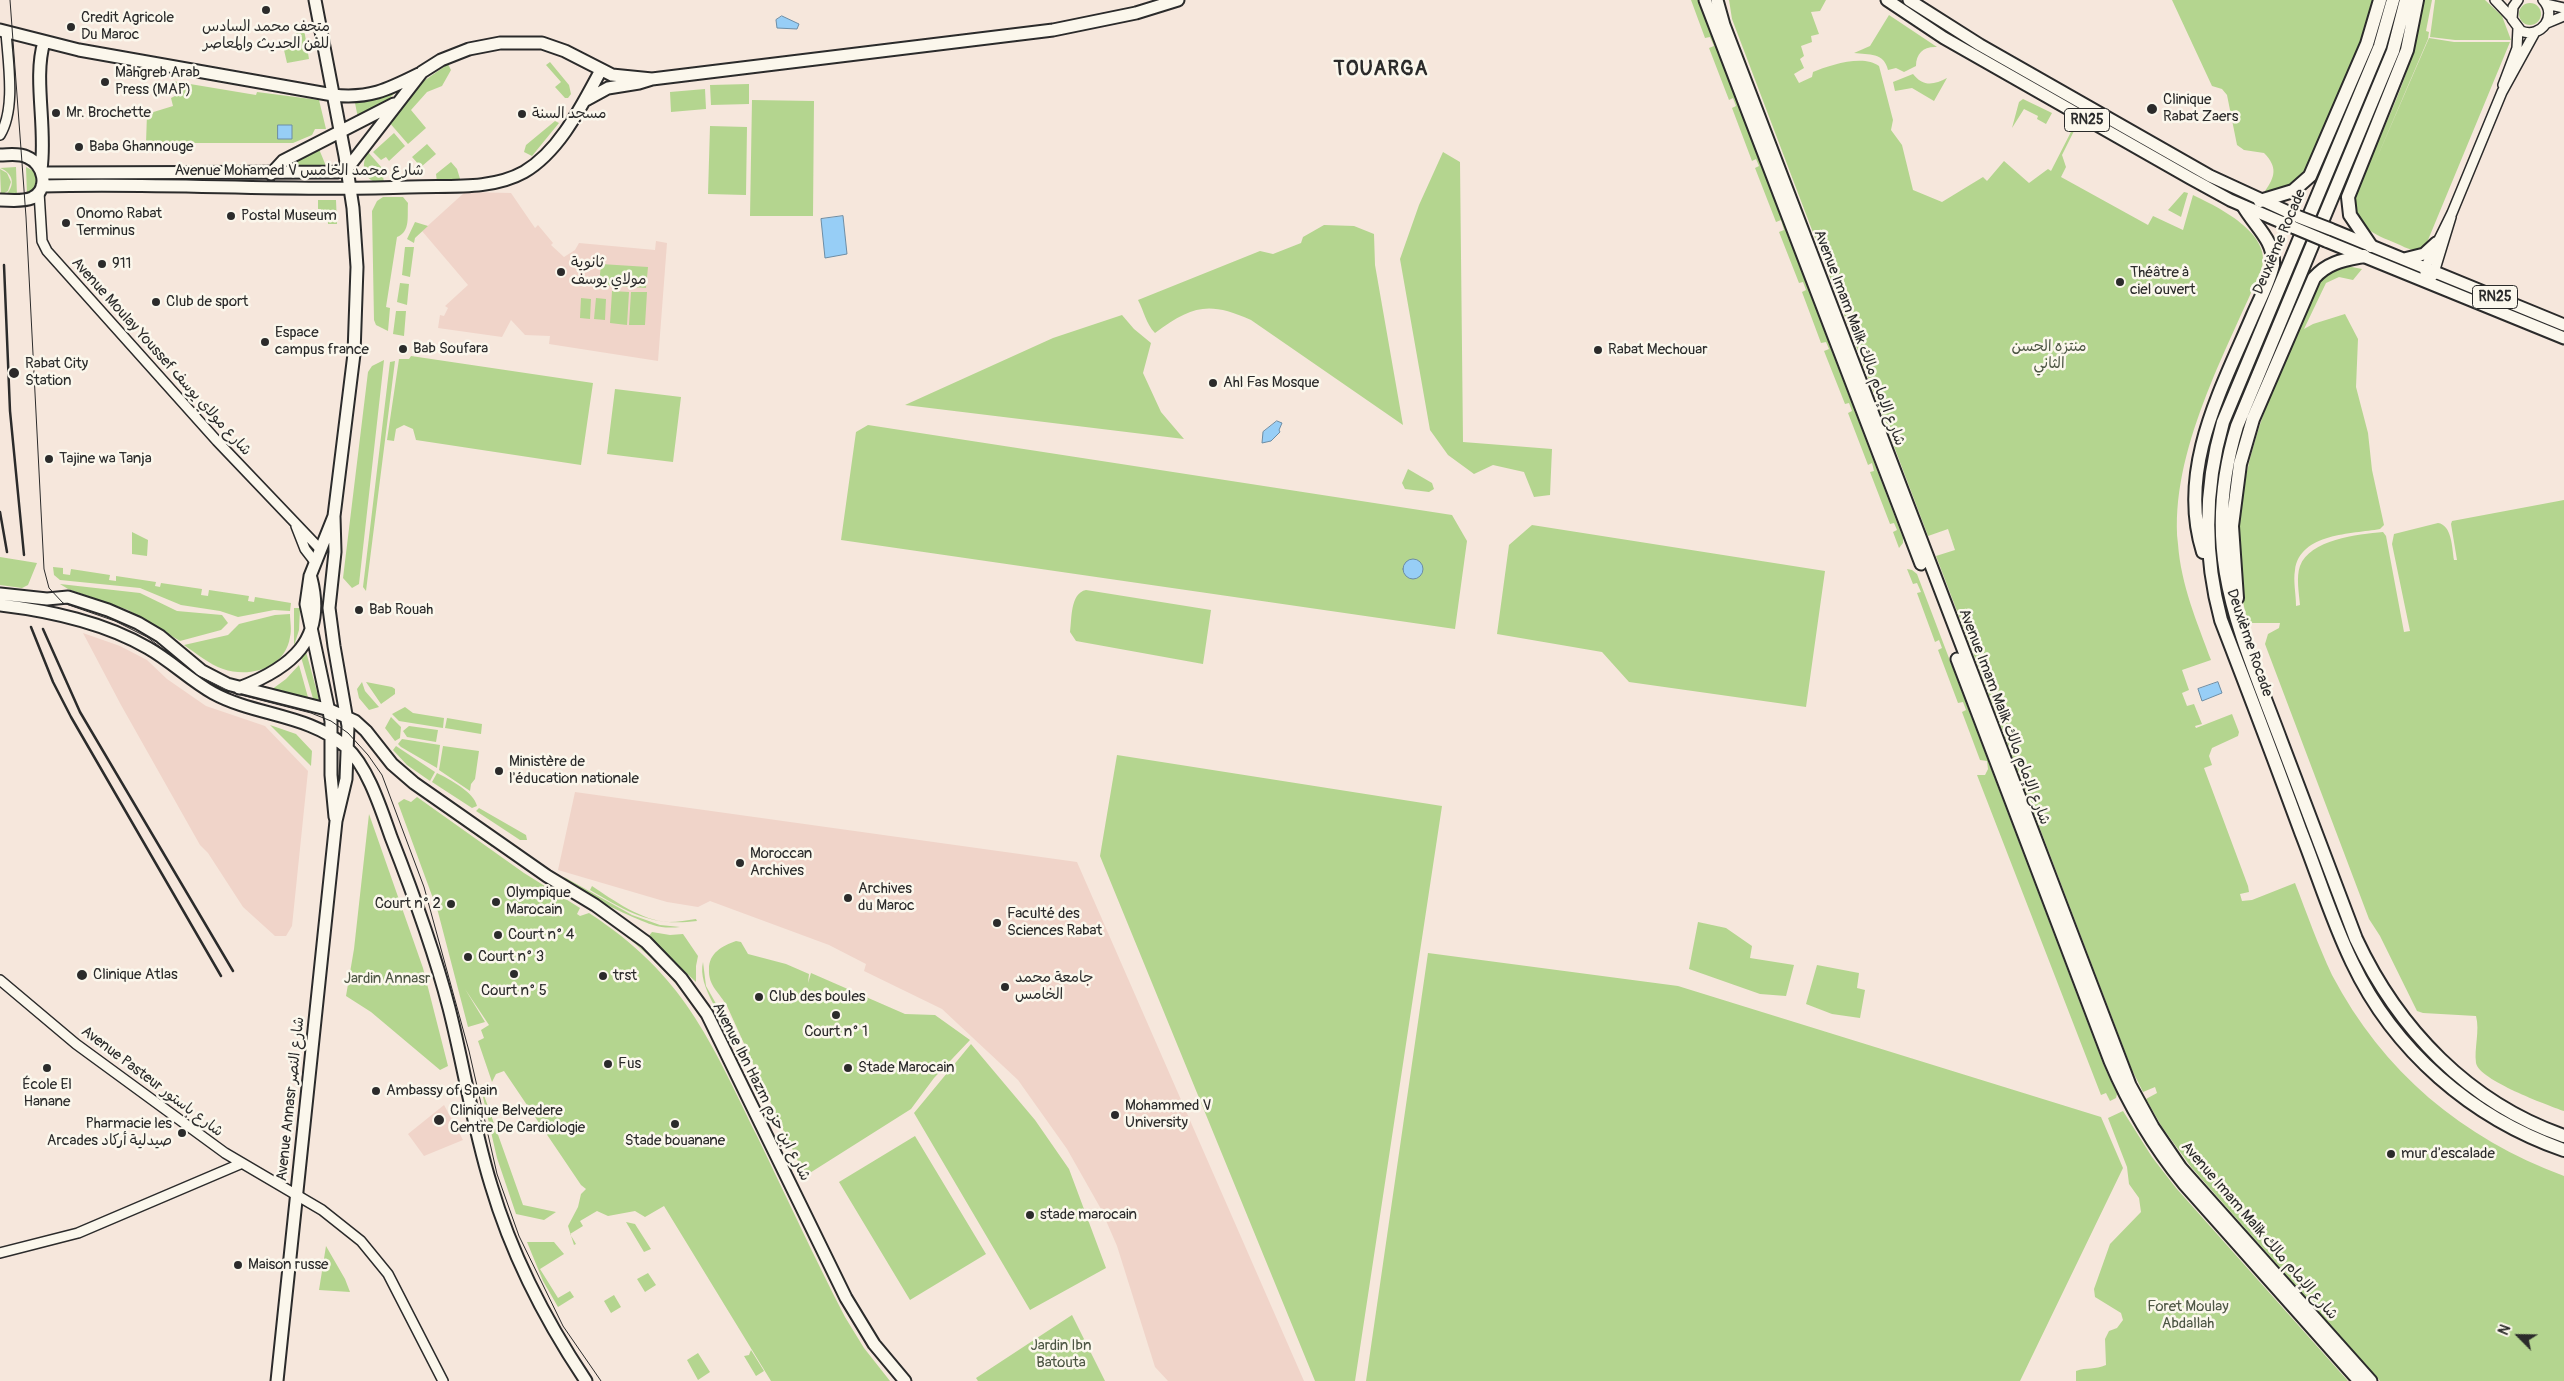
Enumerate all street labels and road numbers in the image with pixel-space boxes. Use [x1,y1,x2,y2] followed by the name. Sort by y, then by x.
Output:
[2064,108,2110,132] road number: RN25
[174,162,424,180] street label: Avenue Mohamed V شارع محمد الخامس
[2250,187,2310,297] street label: Deuxième Rocade
[1809,227,1909,449] street label: Avenue Imam Malik شارع الإمام مالك
[67,254,255,460] street label: Avenue Moulay Youssef شارع مولاي يوسف
[2472,286,2518,308] road number: RN25
[2222,587,2276,699] street label: Deuxième Rocade
[1954,606,2054,828] street label: Avenue Imam Malik شارع الإمام مالك
[708,1000,814,1184] street label: Avenue Ibn Hazm شارع ابن حزم
[273,1016,309,1182] street label: Avenue Annasr شارع النصر
[77,1023,227,1141] street label: Avenue Pasteur شارع باستور
[2177,1138,2341,1324] street label: Avenue Imam Malik شارع الإمام مالك

